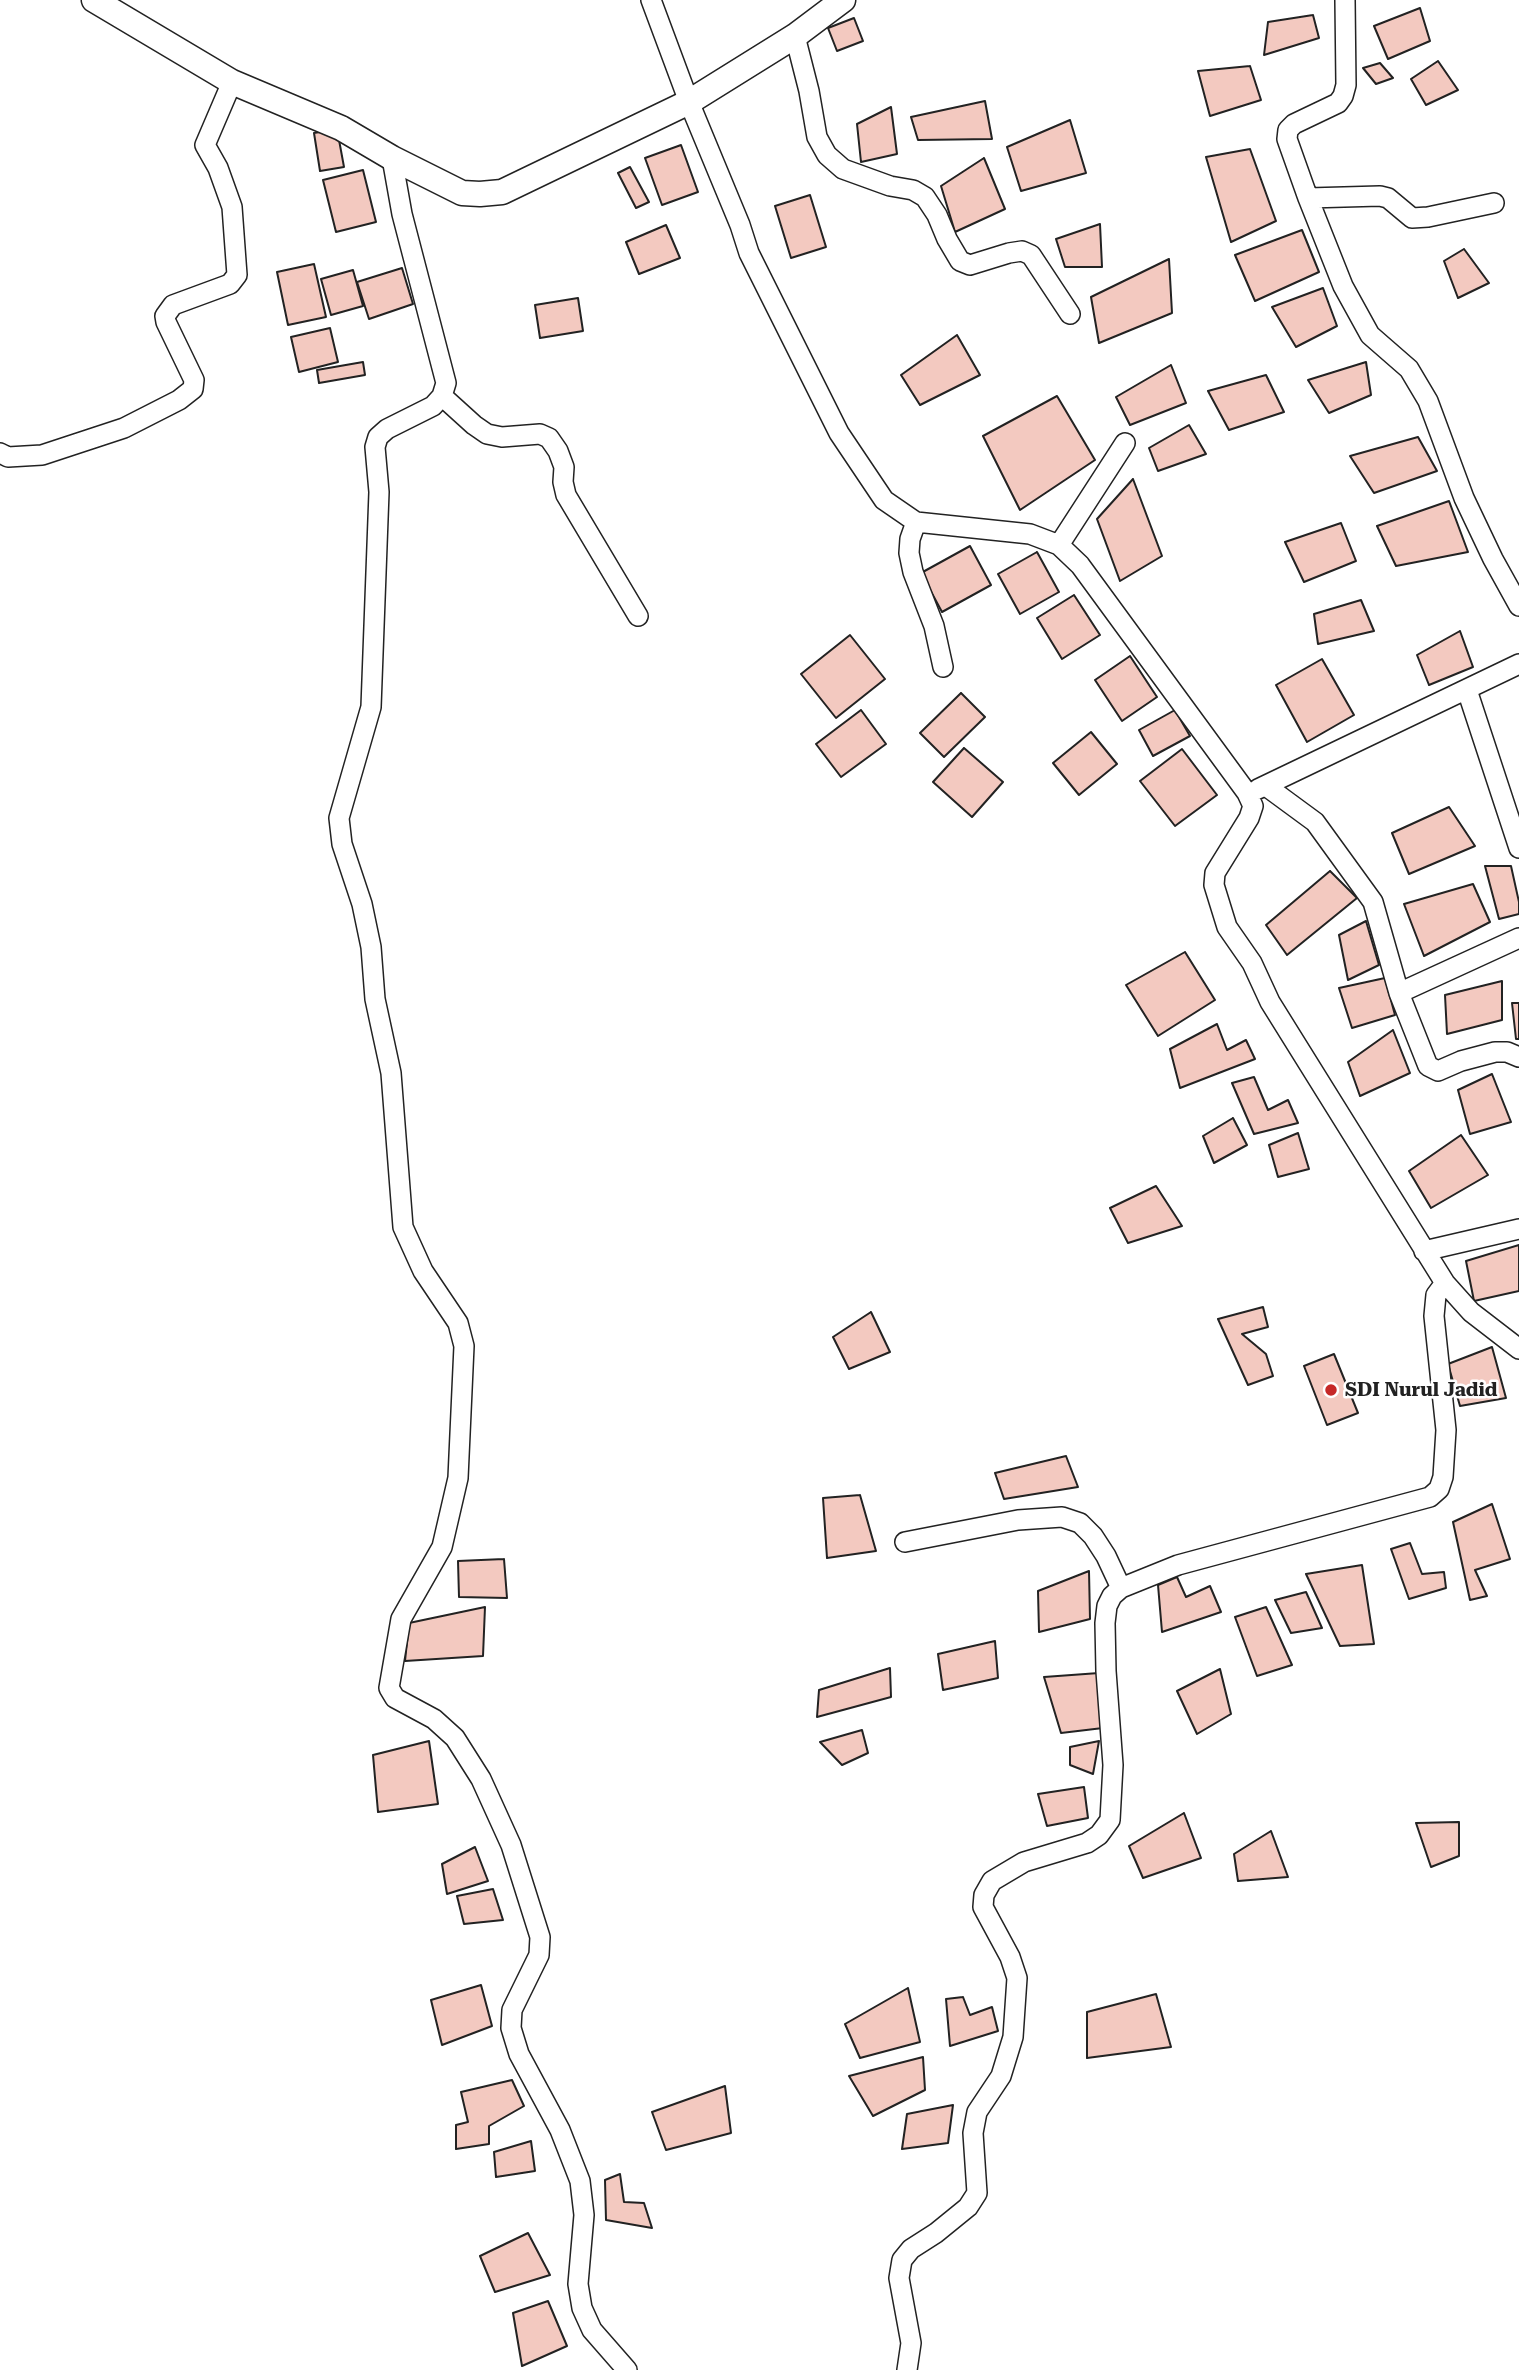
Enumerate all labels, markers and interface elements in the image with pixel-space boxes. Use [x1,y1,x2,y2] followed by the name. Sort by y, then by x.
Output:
[1345,1379,1497,1401] place label: SDI Nurul Jadid
[1323,1382,1339,1398] marker: SDI Nurul Jadid

